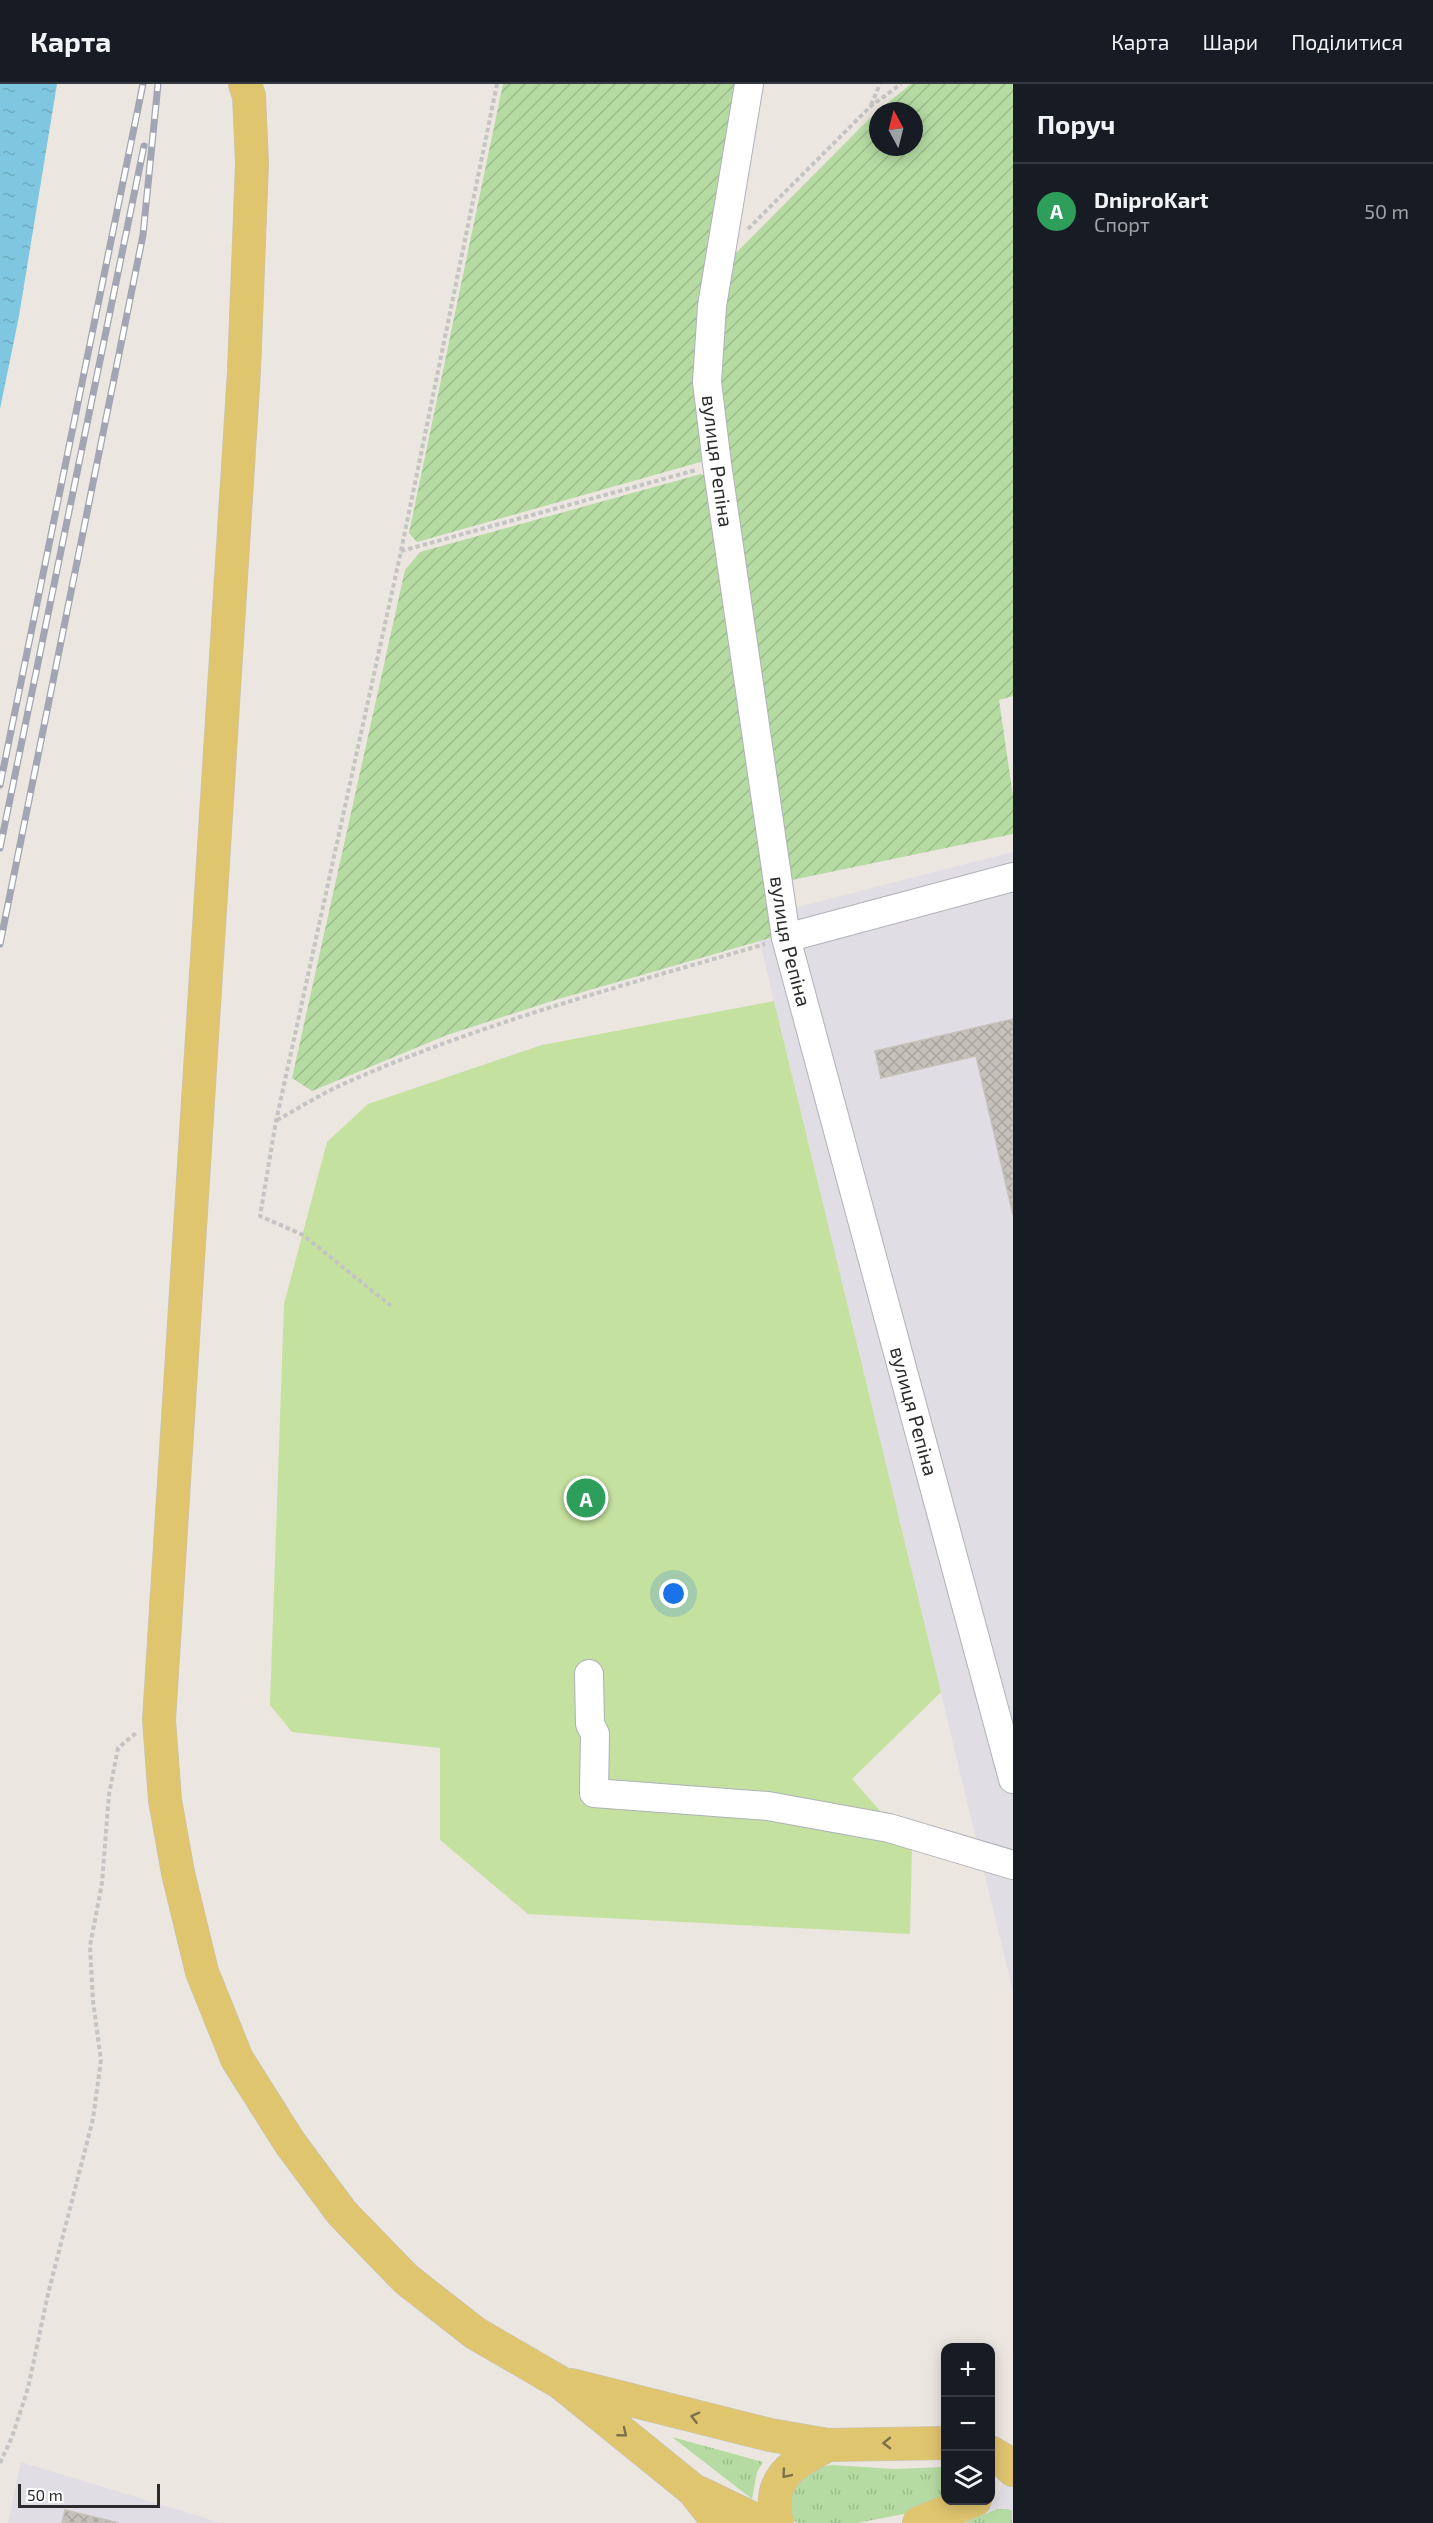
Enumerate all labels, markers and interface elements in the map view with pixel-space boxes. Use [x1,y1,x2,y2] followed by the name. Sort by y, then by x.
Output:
[30,24,111,58] text: Карта
[1111,29,1169,54] text: Карта
[1202,29,1258,54] text: Шари
[1291,29,1403,54] text: Поділитися
[869,102,923,156] north arrow
[1037,108,1115,139] text: Поруч
[1094,186,1209,212] text: DniproKart
[1050,199,1063,223] text: A
[1364,199,1409,223] text: 50 m
[1094,212,1150,236] text: Спорт
[698,394,739,529] street label: вулиця Репіна
[766,874,817,1009] street label: вулиця Репіна
[886,1344,944,1478] street label: вулиця Репіна
[566,1476,606,1520] pin: A
[659,1579,688,1608] your location
[941,2343,995,2505] map controls
[941,2343,995,2397] button: +
[941,2397,995,2451] button: −
[690,2411,700,2424] one-way arrow
[616,2426,627,2437] one-way arrow
[883,2437,892,2450] one-way arrow
[941,2451,995,2505] button: layers
[782,2467,793,2478] one-way arrow
[18,2481,160,2508] scale bar
[27,2485,63,2504] text: 50 m

